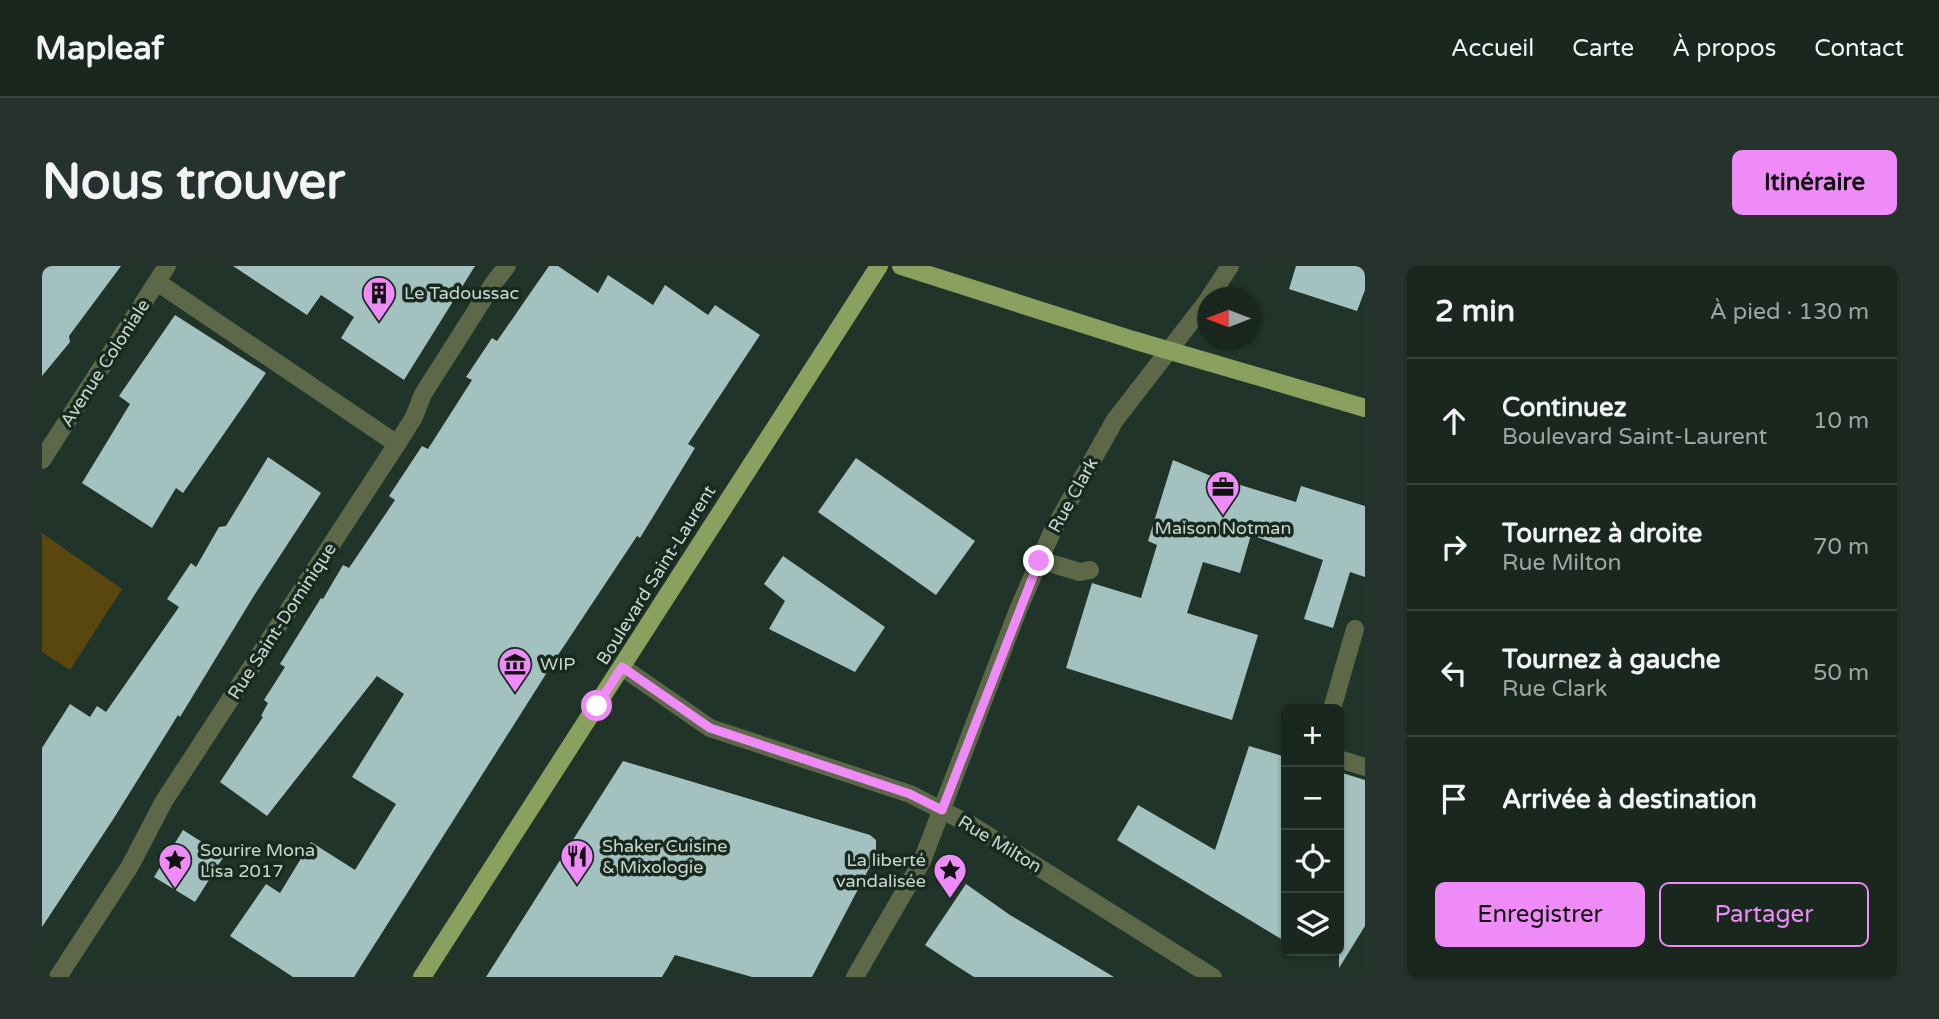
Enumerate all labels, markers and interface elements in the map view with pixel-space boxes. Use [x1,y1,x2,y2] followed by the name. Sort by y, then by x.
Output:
[35,29,164,68] text: Mapleaf
[1451,34,1534,63] text: Accueil
[1572,34,1634,63] text: Carte
[1672,34,1776,63] text: À propos
[1814,34,1904,63] text: Contact
[1732,150,1897,215] button: Itinéraire
[42,153,345,212] text: Nous trouver
[360,274,398,323] building icon: Le Tadoussac
[404,282,519,304] place label: Le Tadoussac
[1197,287,1260,350] north arrow
[1435,293,1515,330] text: 2 min
[55,295,155,431] street label: Avenue Coloniale
[1710,298,1869,326] text: À pied · 130 m
[1502,392,1627,423] text: Continuez
[1435,402,1473,440] icon: ahead
[1813,407,1869,435] text: 10 m
[1502,423,1767,451] text: Boulevard Saint-Laurent
[1043,453,1103,536] street label: Rue Clark
[1204,468,1242,517] office icon: Maison Notman
[592,481,720,669] street label: Boulevard Saint-Laurent
[1155,517,1291,539] place label: Maison Notman
[1502,518,1702,549] text: Tournez à droite
[1435,528,1473,566] icon: right
[1813,533,1869,561] text: 70 m
[223,539,341,703] street label: Rue Saint-Dominique
[1023,545,1054,576] route end
[1502,549,1621,577] text: Rue Milton
[1502,644,1721,675] text: Tournez à gauche
[496,645,534,694] museum icon: WIP
[540,653,575,675] place label: WIP
[1435,654,1473,692] icon: left
[1813,659,1869,687] text: 50 m
[1502,675,1607,703] text: Rue Clark
[581,690,612,721] route start
[1281,704,1344,956] map controls
[1281,704,1344,767] button: +
[1281,767,1344,830] button: −
[1435,780,1473,818] icon: arrive
[1502,784,1757,815] text: Arrivée à destination
[954,810,1046,878] street label: Rue Milton
[1281,830,1344,893] button: locate
[602,835,727,878] place label: Shaker Cuisine & Mixologie
[558,837,596,886] restaurant icon: Shaker Cuisine & Mixologie
[200,839,315,882] place label: Sourire Mona Lisa 2017
[156,841,194,890] place icon: Sourire Mona Lisa 2017
[836,849,926,892] place label: La liberté vandalisée
[931,851,969,900] place icon: La liberté vandalisée
[1435,882,1645,947] button: Enregistrer
[1659,882,1869,947] button: Partager
[1281,893,1344,956] button: layers

